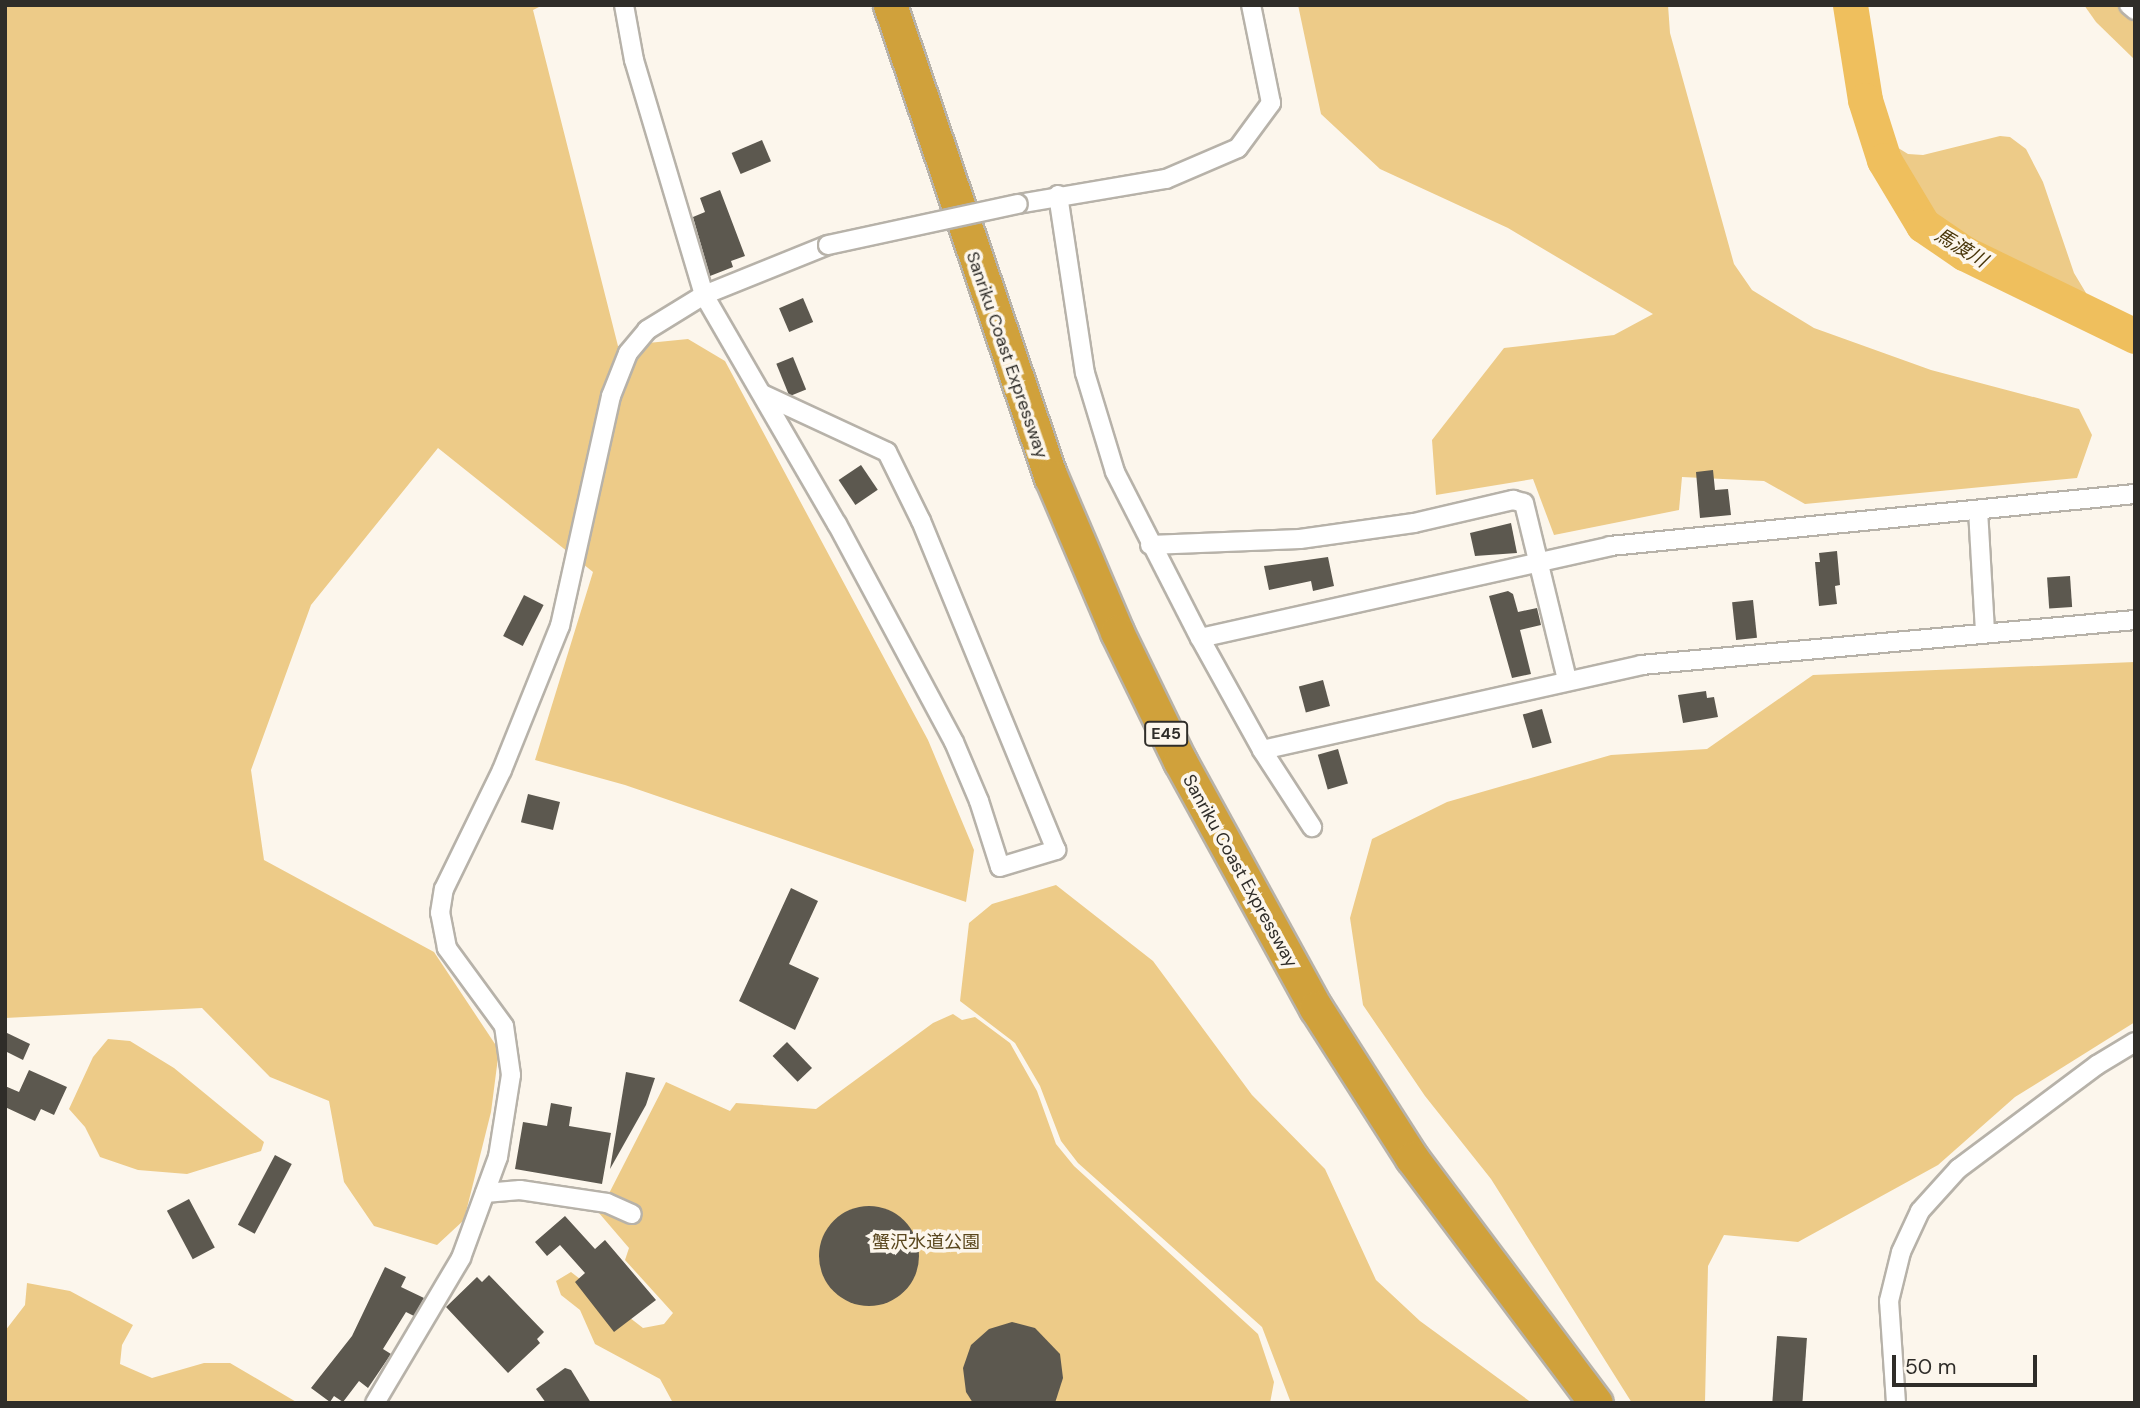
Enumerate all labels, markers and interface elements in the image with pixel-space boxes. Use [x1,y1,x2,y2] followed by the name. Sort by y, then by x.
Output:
[1931,224,1991,272] water label: 馬渡川
[961,249,1053,461] street label: Sanriku Coast Expressway
[1143,722,1189,747] road number: E45
[1178,771,1302,971] street label: Sanriku Coast Expressway
[872,1231,980,1253] park label: 蟹沢水道公園
[1895,1342,2040,1386] scale bar
[1905,1353,1956,1381] text: 50 m

